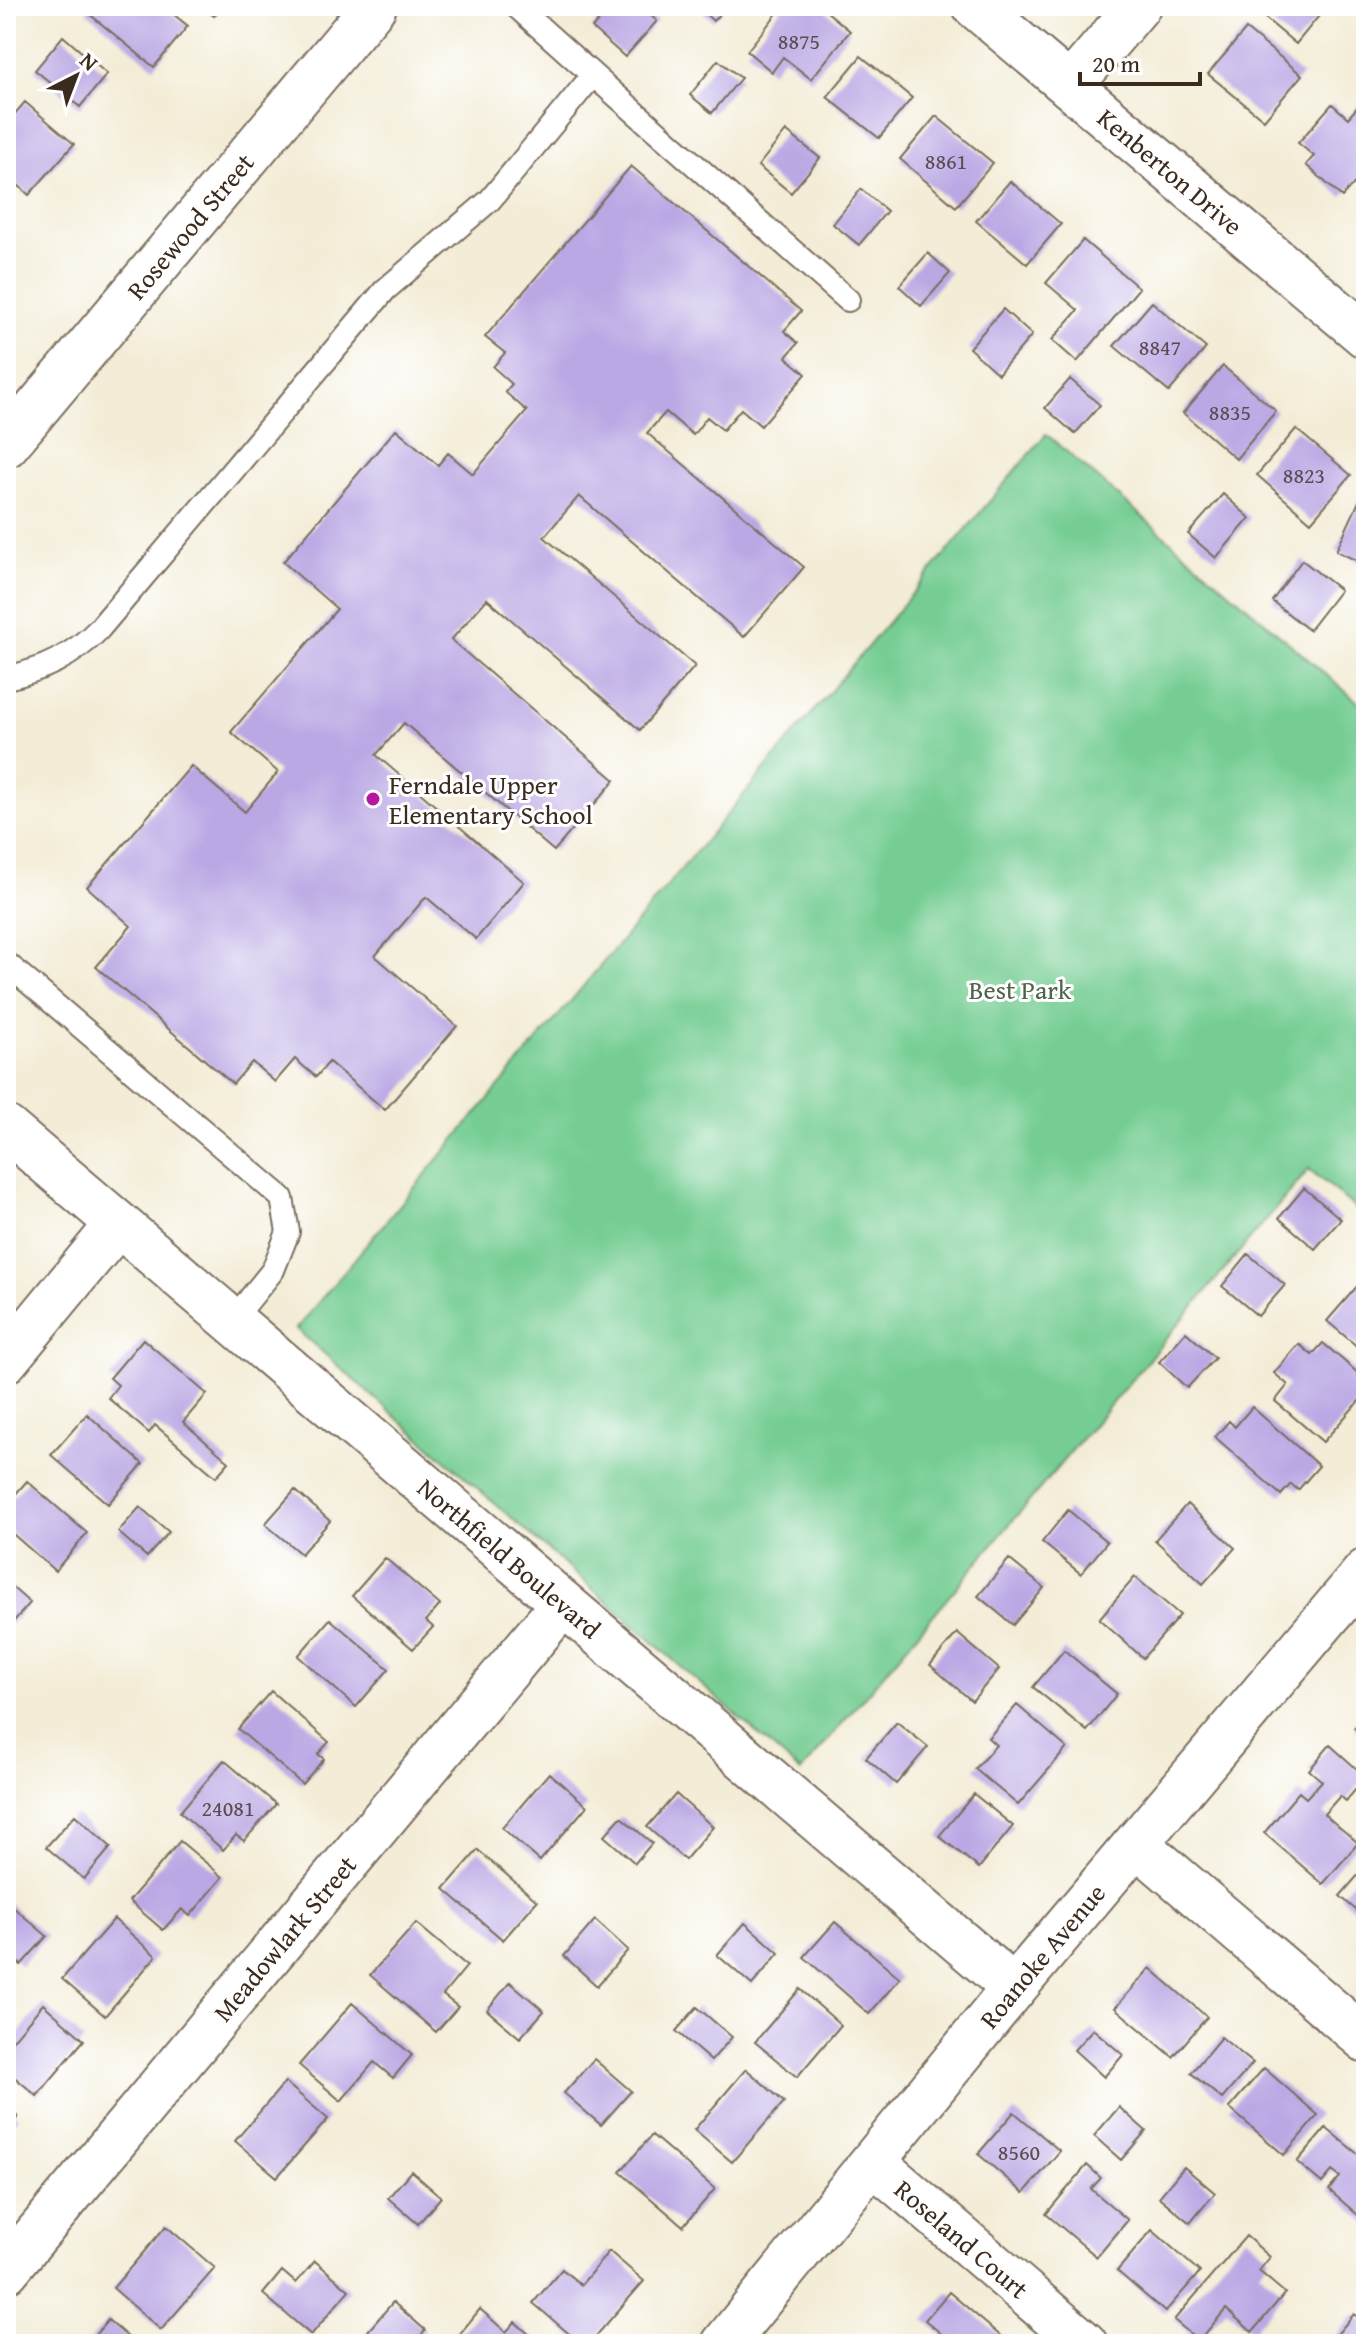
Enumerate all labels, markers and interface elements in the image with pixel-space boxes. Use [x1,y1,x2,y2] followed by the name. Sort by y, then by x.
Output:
[778,25,820,57] house number: 8875
[36,36,116,116] north arrow
[1080,36,1200,86] scale bar
[73,44,106,78] text: N
[1092,46,1140,81] text: 20 m
[1089,98,1252,244] street label: Kenberton Drive
[117,144,263,308] street label: Rosewood Street
[925,145,967,177] house number: 8861
[1139,331,1181,363] house number: 8847
[1209,396,1251,428] house number: 8835
[1283,459,1325,491] house number: 8823
[389,765,593,834] place label: Ferndale Upper Elementary School
[364,790,382,808] marker: Ferndale Upper Elementary School
[969,970,1072,1009] park label: Best Park
[409,1468,610,1647] street label: Northfield Boulevard
[202,1792,254,1824] house number: 24081
[203,1846,365,2029] street label: Meadowlark Street
[969,1874,1114,2036] street label: Roanoke Avenue
[998,2136,1040,2168] house number: 8560
[886,2170,1038,2307] street label: Roseland Court

